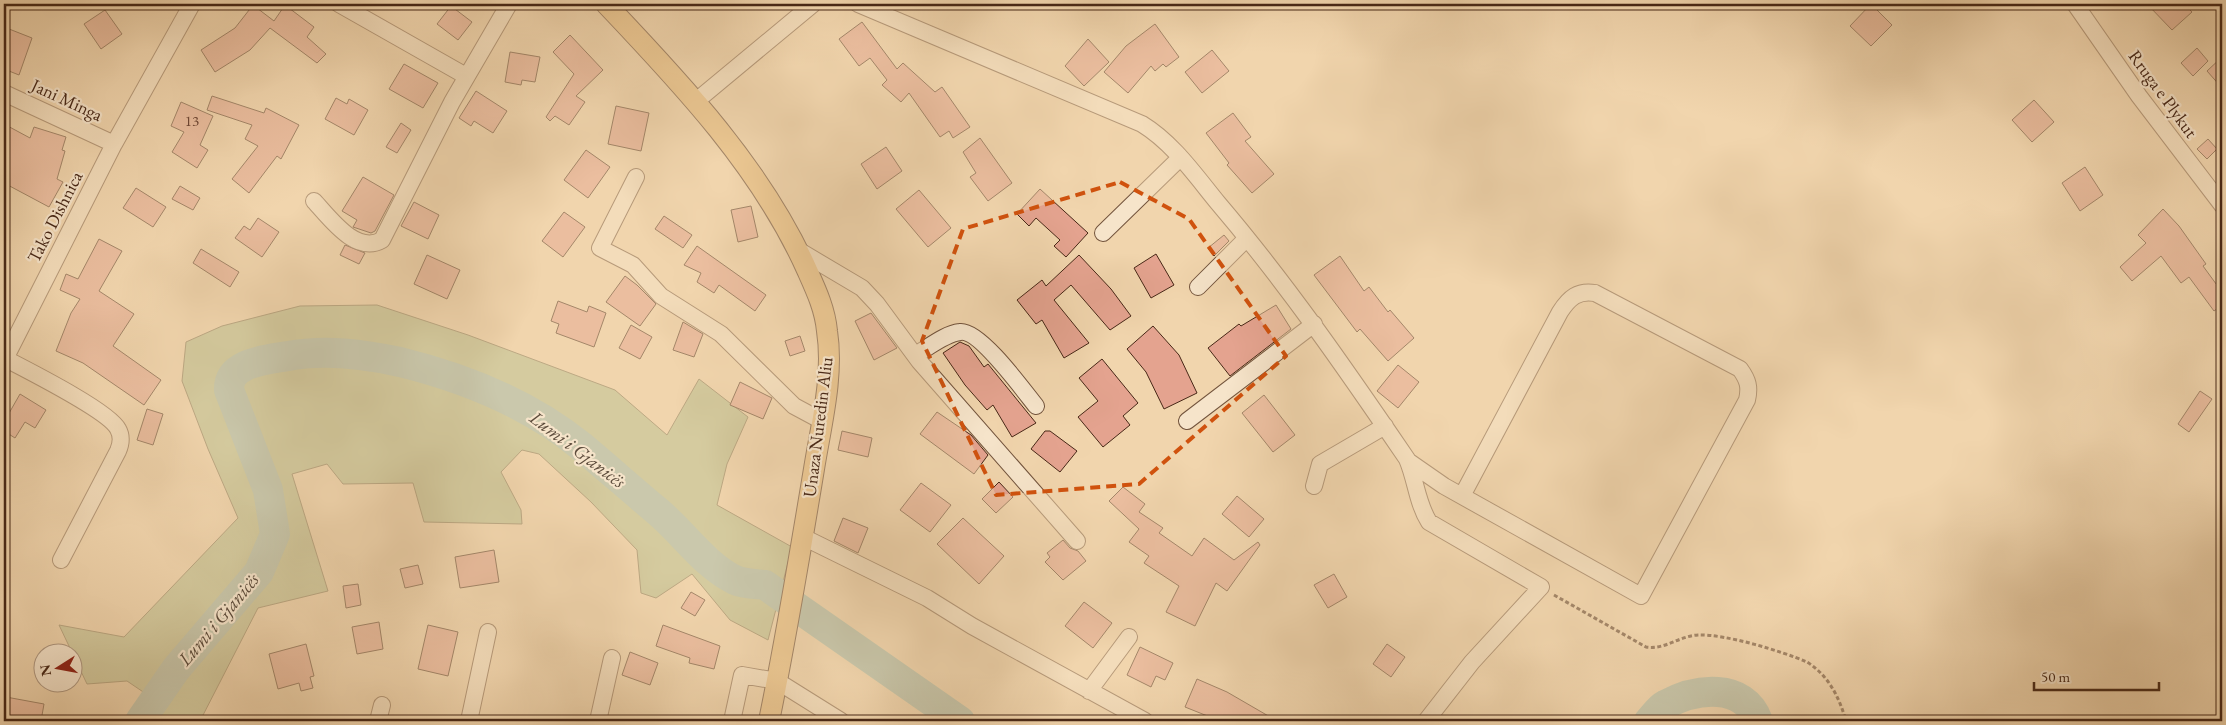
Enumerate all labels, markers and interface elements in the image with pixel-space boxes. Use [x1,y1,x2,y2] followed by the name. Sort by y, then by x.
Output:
[2124,45,2203,143] street label: Rruga e Plykut
[26,72,107,126] street label: Jani Minga
[185,111,199,130] house number: 13
[22,166,88,266] street label: Tako Dishnica
[797,355,838,498] street label: Unaza Nuredin Aliu
[524,405,631,494] water label: Lumi i Gjanicës
[172,567,265,672] water label: Lumi i Gjanicës
[32,642,82,692] north arrow
[2034,660,2158,692] scale bar
[35,663,55,678] text: N
[2041,667,2070,686] text: 50 m

